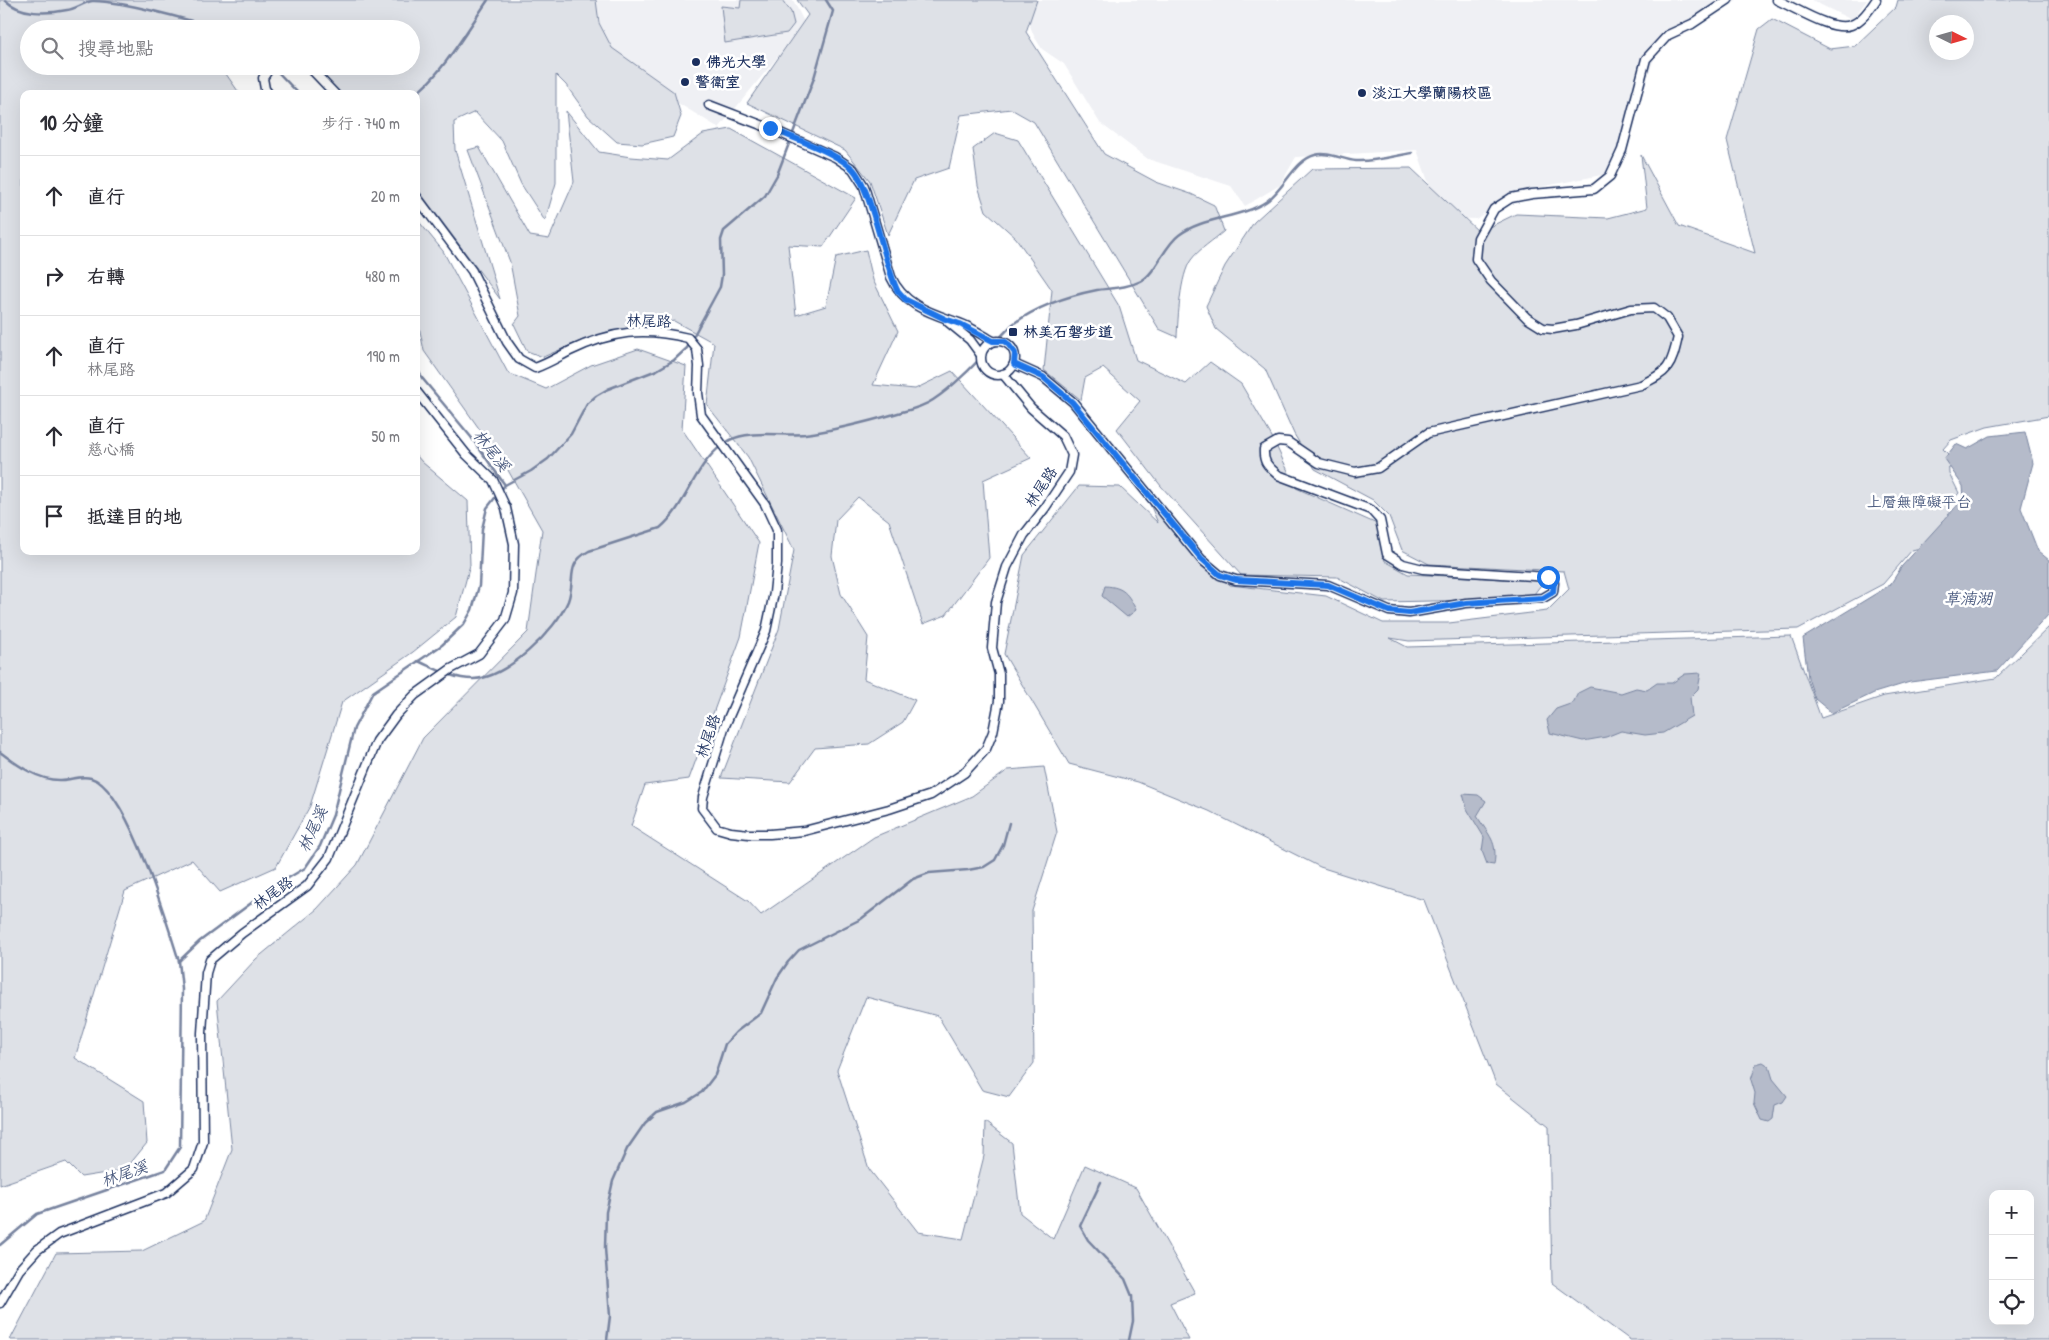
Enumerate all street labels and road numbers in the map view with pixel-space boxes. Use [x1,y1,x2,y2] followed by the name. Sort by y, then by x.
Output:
[626,309,672,332] street label: 林尾路
[1019,462,1062,511] street label: 林尾路
[690,711,725,761] street label: 林尾路
[248,871,297,914] street label: 林尾路

